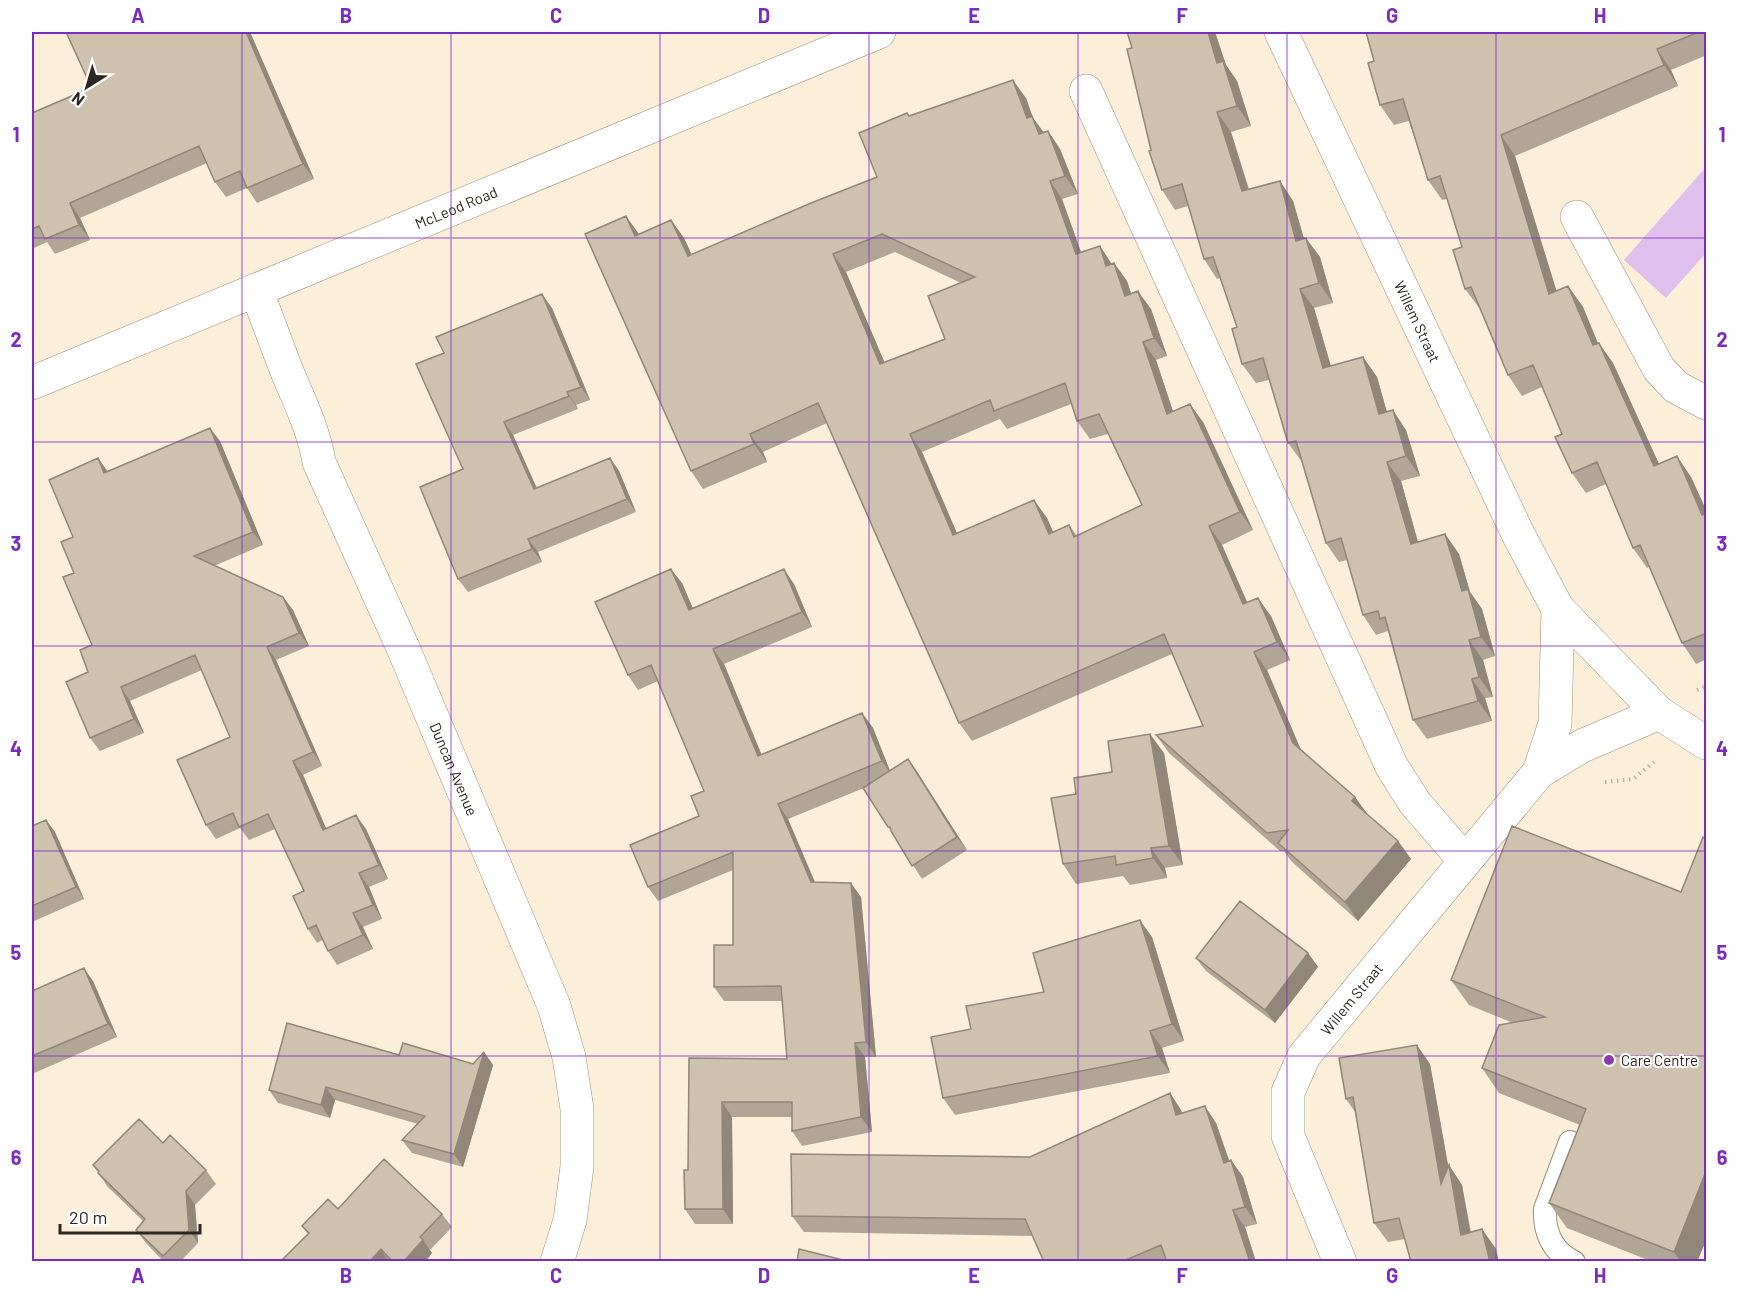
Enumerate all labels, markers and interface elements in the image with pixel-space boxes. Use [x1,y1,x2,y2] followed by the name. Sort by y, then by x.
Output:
[131,3,145,27] text: A
[340,3,352,27] text: B
[550,3,562,27] text: C
[758,3,770,27] text: D
[968,3,980,27] text: E
[1176,3,1188,27] text: F
[1386,3,1398,27] text: G
[1594,3,1606,27] text: H
[57,57,117,117] north arrow
[68,89,88,110] text: N
[12,122,20,146] text: 1
[1718,122,1726,146] text: 1
[412,182,500,232] street label: McLeod Road
[1391,278,1444,365] street label: Willem Straat
[10,327,22,351] text: 2
[1716,327,1728,351] text: 2
[11,531,21,555] text: 3
[1717,531,1727,555] text: 3
[427,720,482,818] street label: Duncan Avenue
[10,736,22,760] text: 4
[1716,736,1728,760] text: 4
[11,940,22,964] text: 5
[1717,940,1728,964] text: 5
[1316,959,1386,1038] street label: Willem Straat
[1621,1051,1698,1069] place label: Care Centre
[1602,1053,1616,1067] marker: Care Centre
[11,1145,22,1169] text: 6
[1717,1145,1728,1169] text: 6
[60,1197,200,1235] scale bar
[69,1206,107,1228] text: 20 m
[131,1263,145,1287] text: A
[340,1263,352,1287] text: B
[550,1263,562,1287] text: C
[758,1263,770,1287] text: D
[968,1263,980,1287] text: E
[1176,1263,1188,1287] text: F
[1386,1263,1398,1287] text: G
[1594,1263,1606,1287] text: H

